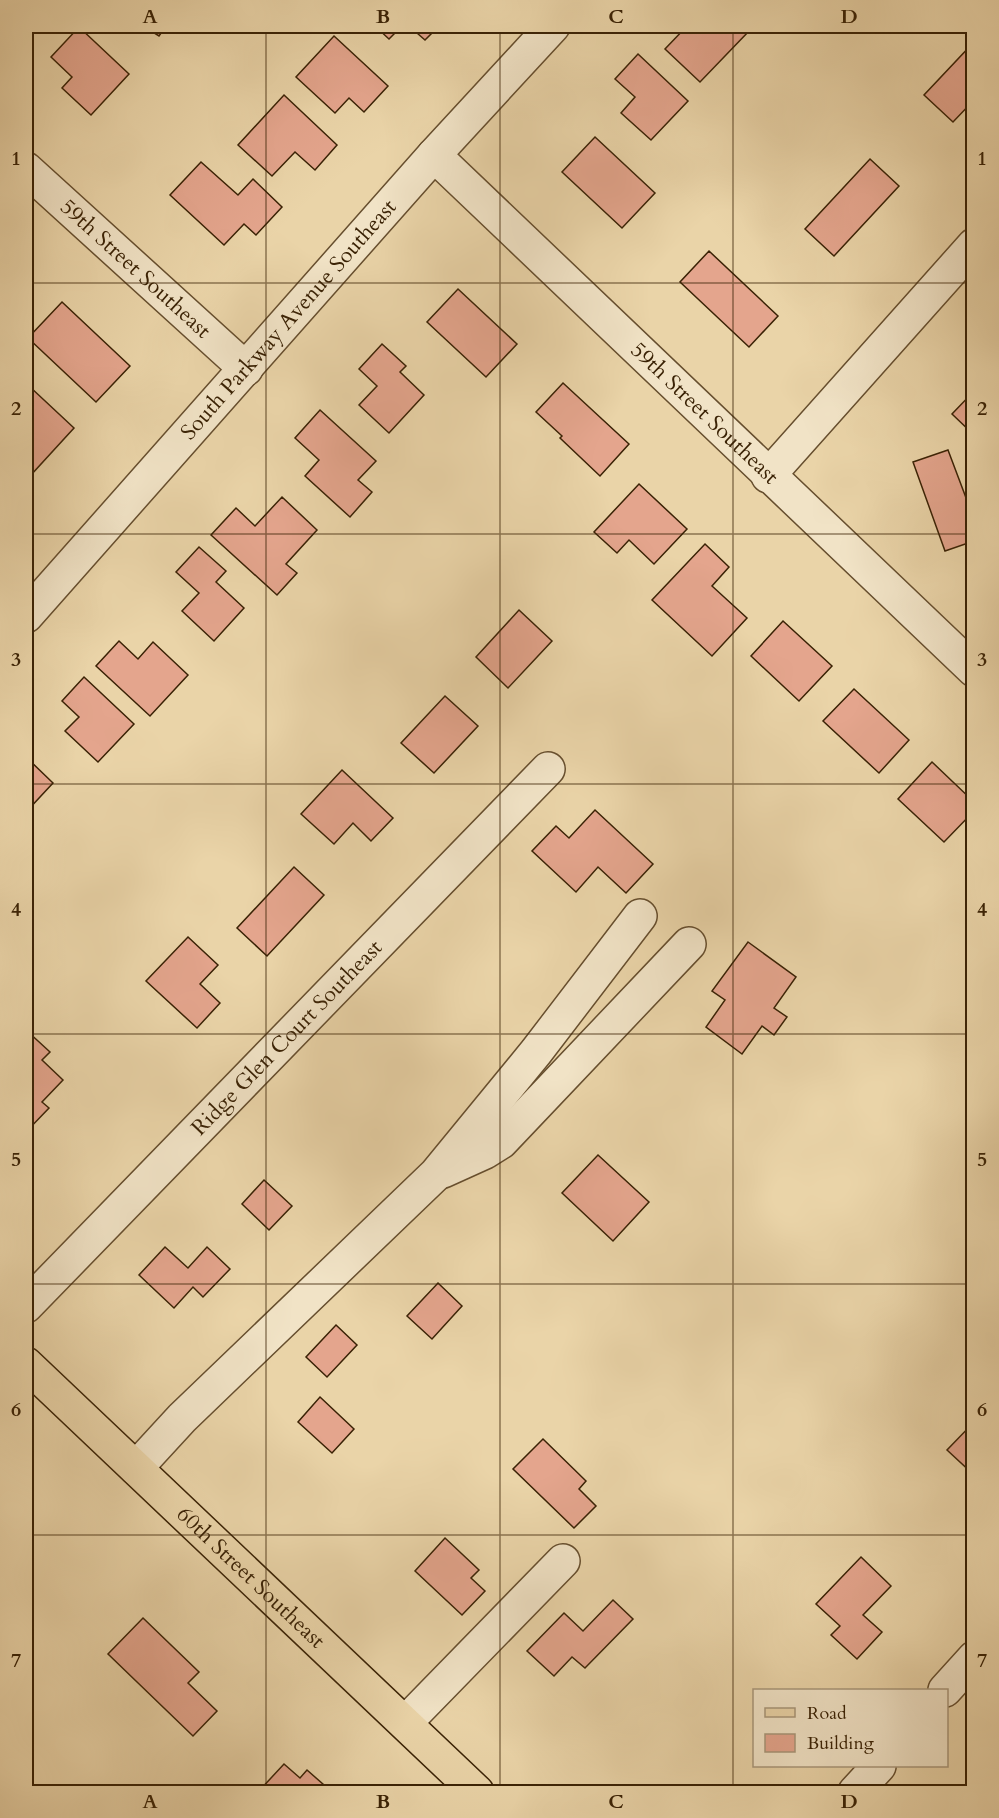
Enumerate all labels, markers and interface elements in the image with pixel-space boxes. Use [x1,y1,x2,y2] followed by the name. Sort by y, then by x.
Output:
[142,3,158,30] text: A
[376,3,390,30] text: B
[608,3,624,30] text: C
[840,3,858,30] text: D
[11,145,21,172] text: 1
[977,145,987,172] text: 1
[54,192,218,345] street label: 59th Street Southeast
[174,193,403,446] street label: South Parkway Avenue Southeast
[624,335,785,491] street label: 59th Street Southeast
[11,395,21,422] text: 2
[977,395,987,422] text: 2
[11,646,21,673] text: 3
[977,646,987,673] text: 3
[11,896,21,923] text: 4
[977,896,987,923] text: 4
[184,933,389,1142] street label: Ridge Glen Court Southeast
[11,1146,21,1173] text: 5
[977,1146,987,1173] text: 5
[11,1396,21,1423] text: 6
[977,1396,987,1423] text: 6
[170,1500,332,1655] street label: 60th Street Southeast
[11,1647,21,1674] text: 7
[977,1647,987,1674] text: 7
[753,1689,948,1767] legend
[807,1701,847,1726] text: Road
[807,1731,875,1756] text: Building
[142,1788,158,1815] text: A
[376,1788,390,1815] text: B
[608,1788,624,1815] text: C
[840,1788,858,1815] text: D

